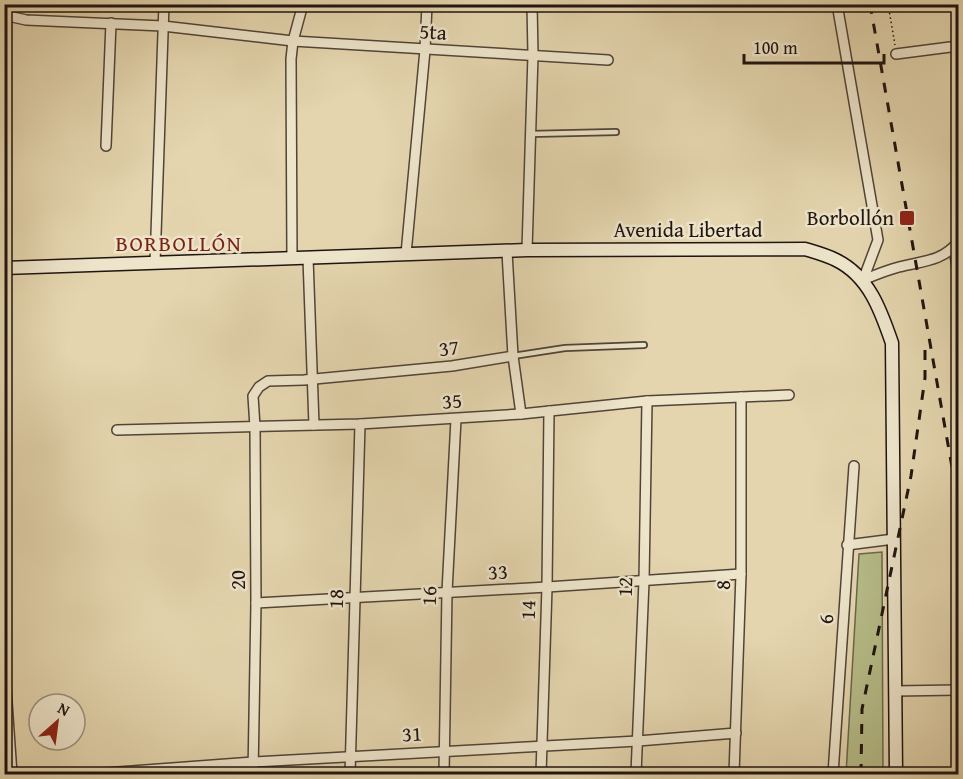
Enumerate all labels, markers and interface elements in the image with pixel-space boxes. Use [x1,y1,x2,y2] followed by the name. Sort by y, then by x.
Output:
[419,15,448,48] street label: 5ta
[744,27,884,65] scale bar
[753,34,798,61] text: 100 m
[807,202,894,233] place label: Borbollón
[898,209,916,227] marker: Borbollón
[613,214,763,245] street label: Avenida Libertad
[115,227,243,259] district label: BORBOLLÓN
[437,331,461,364] street label: 37
[441,384,463,417] street label: 35
[487,555,509,588] street label: 33
[222,570,253,590] street label: 20
[609,576,640,598] street label: 12
[707,579,738,591] street label: 8
[413,585,444,607] street label: 16
[320,588,351,610] street label: 18
[512,599,543,621] street label: 14
[810,613,841,625] street label: 6
[27,692,87,752] north arrow
[54,696,75,722] text: N
[401,717,423,750] street label: 31

